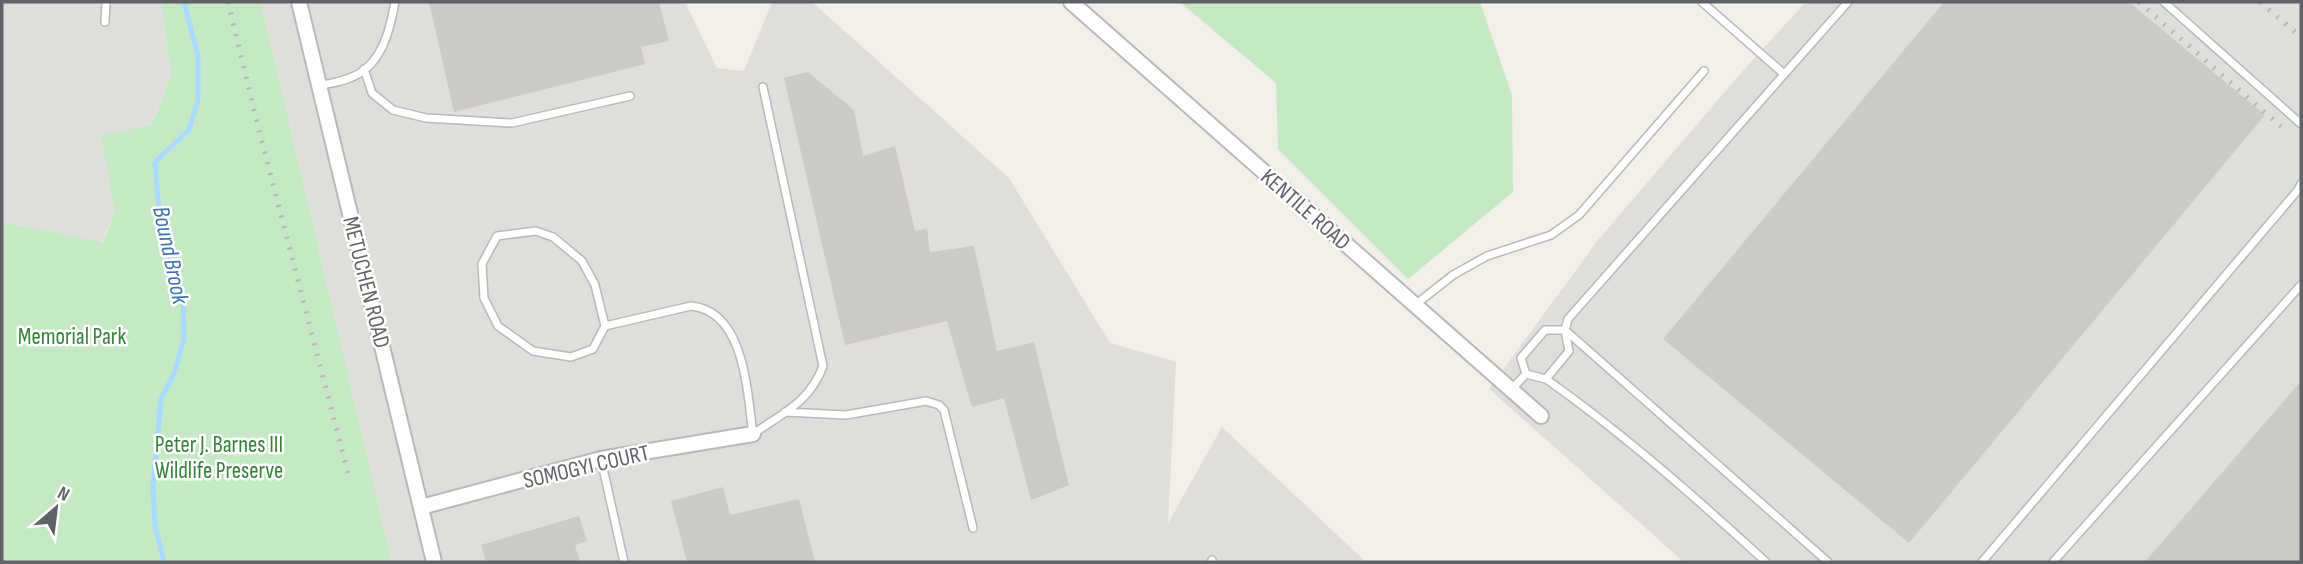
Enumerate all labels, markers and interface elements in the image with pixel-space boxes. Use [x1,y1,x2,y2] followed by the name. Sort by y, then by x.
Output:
[1255,163,1356,256] street label: KENTILE ROAD
[146,204,195,308] water label: Bound Brook
[336,214,396,351] street label: METUCHEN ROAD
[18,323,126,351] park label: Memorial Park
[155,431,283,485] park label: Peter J. Barnes III Wildlife Preserve
[520,439,652,495] street label: SOMOGYI COURT
[21,473,91,543] north arrow
[53,482,73,507] text: N

